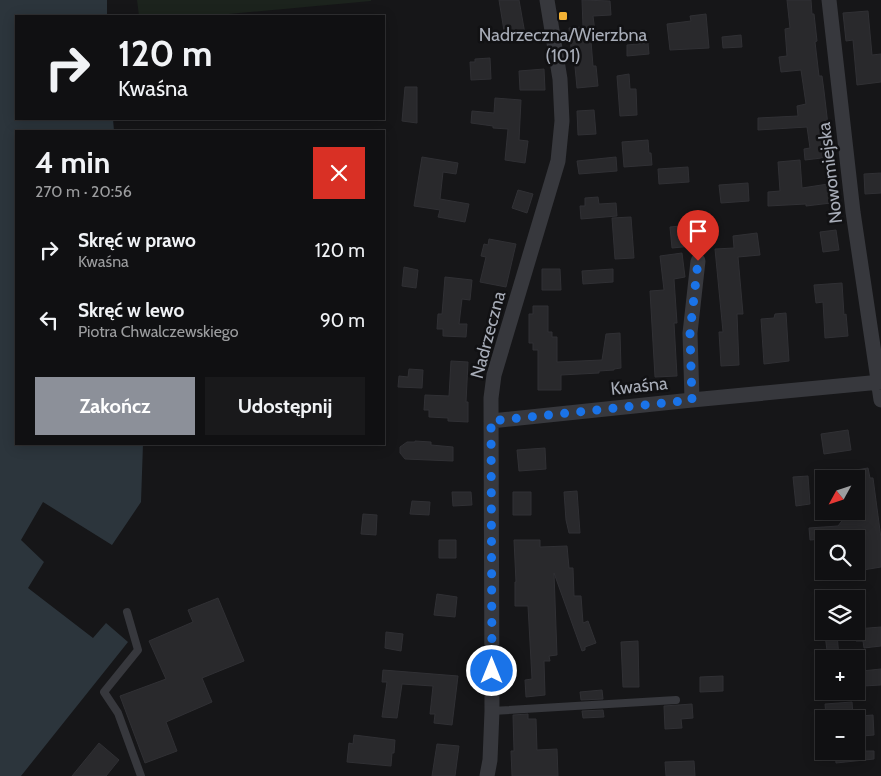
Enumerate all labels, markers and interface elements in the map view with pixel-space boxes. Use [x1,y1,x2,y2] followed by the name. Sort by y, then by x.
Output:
[557,10,569,22] marker: Nadrzeczna/Wierzbna (101)
[479,24,648,67] place label: Nadrzeczna/Wierzbna (101)
[118,32,212,75] text: 120 m
[35,35,100,100] icon: right
[118,75,188,102] text: Kwaśna
[813,121,847,225] street label: Nowomiejska
[35,144,110,181] text: 4 min
[313,147,365,199] button: close
[35,182,132,201] text: 270 m · 20:56
[677,210,719,261] pin
[684,217,712,245] icon: arrive
[78,229,196,252] text: Skręć w prawo
[35,236,63,264] icon: right
[315,239,365,262] text: 120 m
[78,252,129,271] text: Kwaśna
[466,289,510,381] street label: Nadrzeczna
[78,299,184,322] text: Skręć w lewo
[35,306,63,334] icon: left
[320,309,365,332] text: 90 m
[78,322,239,341] text: Piotra Chwalczewskiego
[609,372,669,400] street label: Kwaśna
[35,377,195,435] button: Zakończ
[205,377,365,435] button: Udostępnij
[815,470,865,520] north arrow
[815,470,865,760] map controls
[815,530,865,580] button: search
[815,590,865,640] button: layers
[465,644,517,696] position arrow
[815,650,865,700] button: +
[815,710,865,760] button: −

